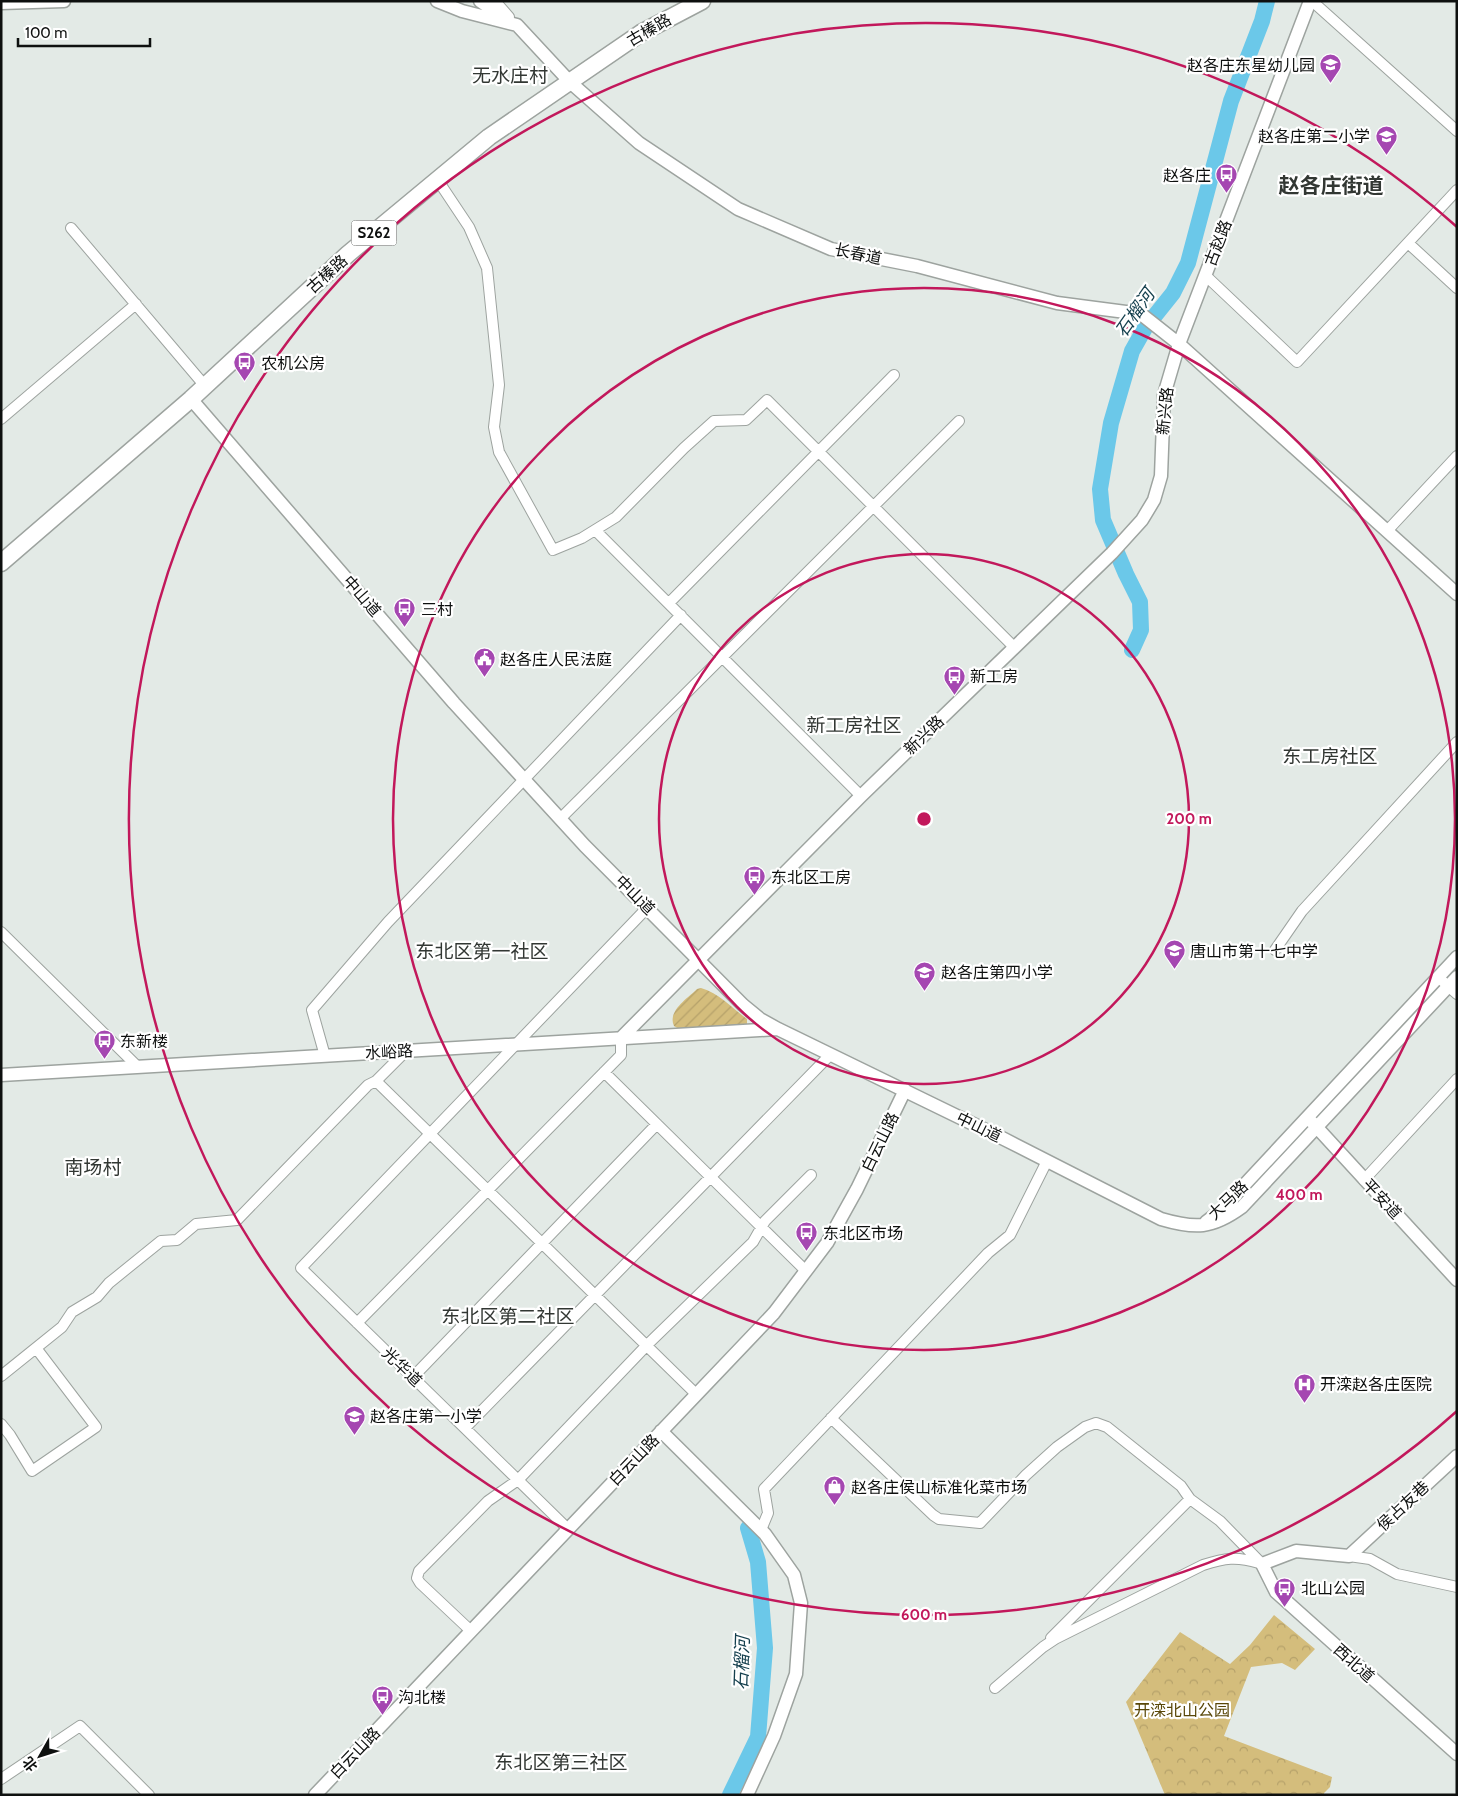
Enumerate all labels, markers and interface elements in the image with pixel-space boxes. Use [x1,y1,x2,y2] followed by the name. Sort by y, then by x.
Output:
[623,10,675,50] street label: 古榛路
[18,15,150,47] scale bar
[25,24,67,42] text: 100 m
[1319,53,1343,84] school or university icon: 赵各庄东星幼儿园
[1187,56,1315,75] place label: 赵各庄东星幼儿园
[472,64,548,87] district label: 无水庄村
[1374,124,1398,155] school or university icon: 赵各庄第二小学
[1258,127,1370,146] place label: 赵各庄第二小学
[1215,163,1239,194] bus stop icon: 赵各庄
[1163,166,1211,185] place label: 赵各庄
[1279,173,1384,198] district label: 赵各庄街道
[1201,217,1235,269] street label: 古赵路
[352,220,396,246] road number: S262
[833,240,883,268] street label: 长春道
[303,251,351,297] street label: 古榛路
[1111,282,1161,341] water label: 石榴河
[233,351,257,382] bus stop icon: 农机公房
[261,354,325,373] place label: 农机公房
[1153,386,1177,436] street label: 新兴路
[339,572,385,620] street label: 中山道
[393,597,417,628] bus stop icon: 三村
[421,600,453,619] place label: 三村
[472,647,496,678] public building icon: 赵各庄人民法庭
[500,650,612,669] place label: 赵各庄人民法庭
[942,664,966,695] bus stop icon: 新工房
[970,667,1018,686] place label: 新工房
[900,711,948,759] street label: 新兴路
[806,714,902,737] district label: 新工房社区
[1282,745,1378,768] district label: 东工房社区
[915,810,933,828] centre of rings
[1166,810,1212,828] text: 200 m
[743,865,767,896] bus stop icon: 东北区工房
[771,868,851,887] place label: 东北区工房
[611,871,659,919] street label: 中山道
[1162,939,1186,970] school or university icon: 唐山市第十七中学
[415,940,549,963] district label: 东北区第一社区
[1190,942,1318,961] place label: 唐山市第十七中学
[913,960,937,991] school or university icon: 赵各庄第四小学
[941,963,1053,982] place label: 赵各庄第四小学
[92,1029,116,1060] bus stop icon: 东新楼
[120,1032,168,1051] place label: 东新楼
[365,1041,413,1063] street label: 水峪路
[953,1108,1005,1146] street label: 中山道
[857,1109,903,1175] street label: 白云山路
[64,1156,122,1179] district label: 南场村
[1359,1175,1405,1223] street label: 平安道
[1204,1176,1252,1224] street label: 大马路
[1276,1186,1322,1204] text: 400 m
[795,1221,819,1252] bus stop icon: 东北区市场
[823,1224,903,1243] place label: 东北区市场
[441,1305,575,1328] district label: 东北区第二社区
[378,1343,426,1391] street label: 光华道
[1292,1372,1316,1403] hospital icon: 开滦赵各庄医院
[1320,1375,1432,1394] place label: 开滦赵各庄医院
[342,1404,366,1435] school or university icon: 赵各庄第一小学
[370,1407,482,1426] place label: 赵各庄第一小学
[605,1430,663,1490] street label: 白云山路
[823,1475,847,1506] shop icon: 赵各庄侯山标准化菜市场
[1373,1477,1433,1535] street label: 侯占友巷
[851,1478,1027,1497] place label: 赵各庄侯山标准化菜市场
[1273,1576,1297,1607] bus stop icon: 北山公园
[1301,1579,1365,1598] place label: 北山公园
[901,1606,947,1624] text: 600 m
[730,1633,754,1690] water label: 石榴河
[1330,1640,1378,1686] street label: 西北道
[370,1685,394,1716] bus stop icon: 沟北楼
[398,1688,446,1707] place label: 沟北楼
[1134,1701,1230,1720] park label: 开滦北山公园
[326,1723,384,1783] street label: 白云山路
[15,1731,65,1781] north arrow
[494,1751,628,1774] district label: 东北区第三社区
[18,1753,41,1775] text: 北

